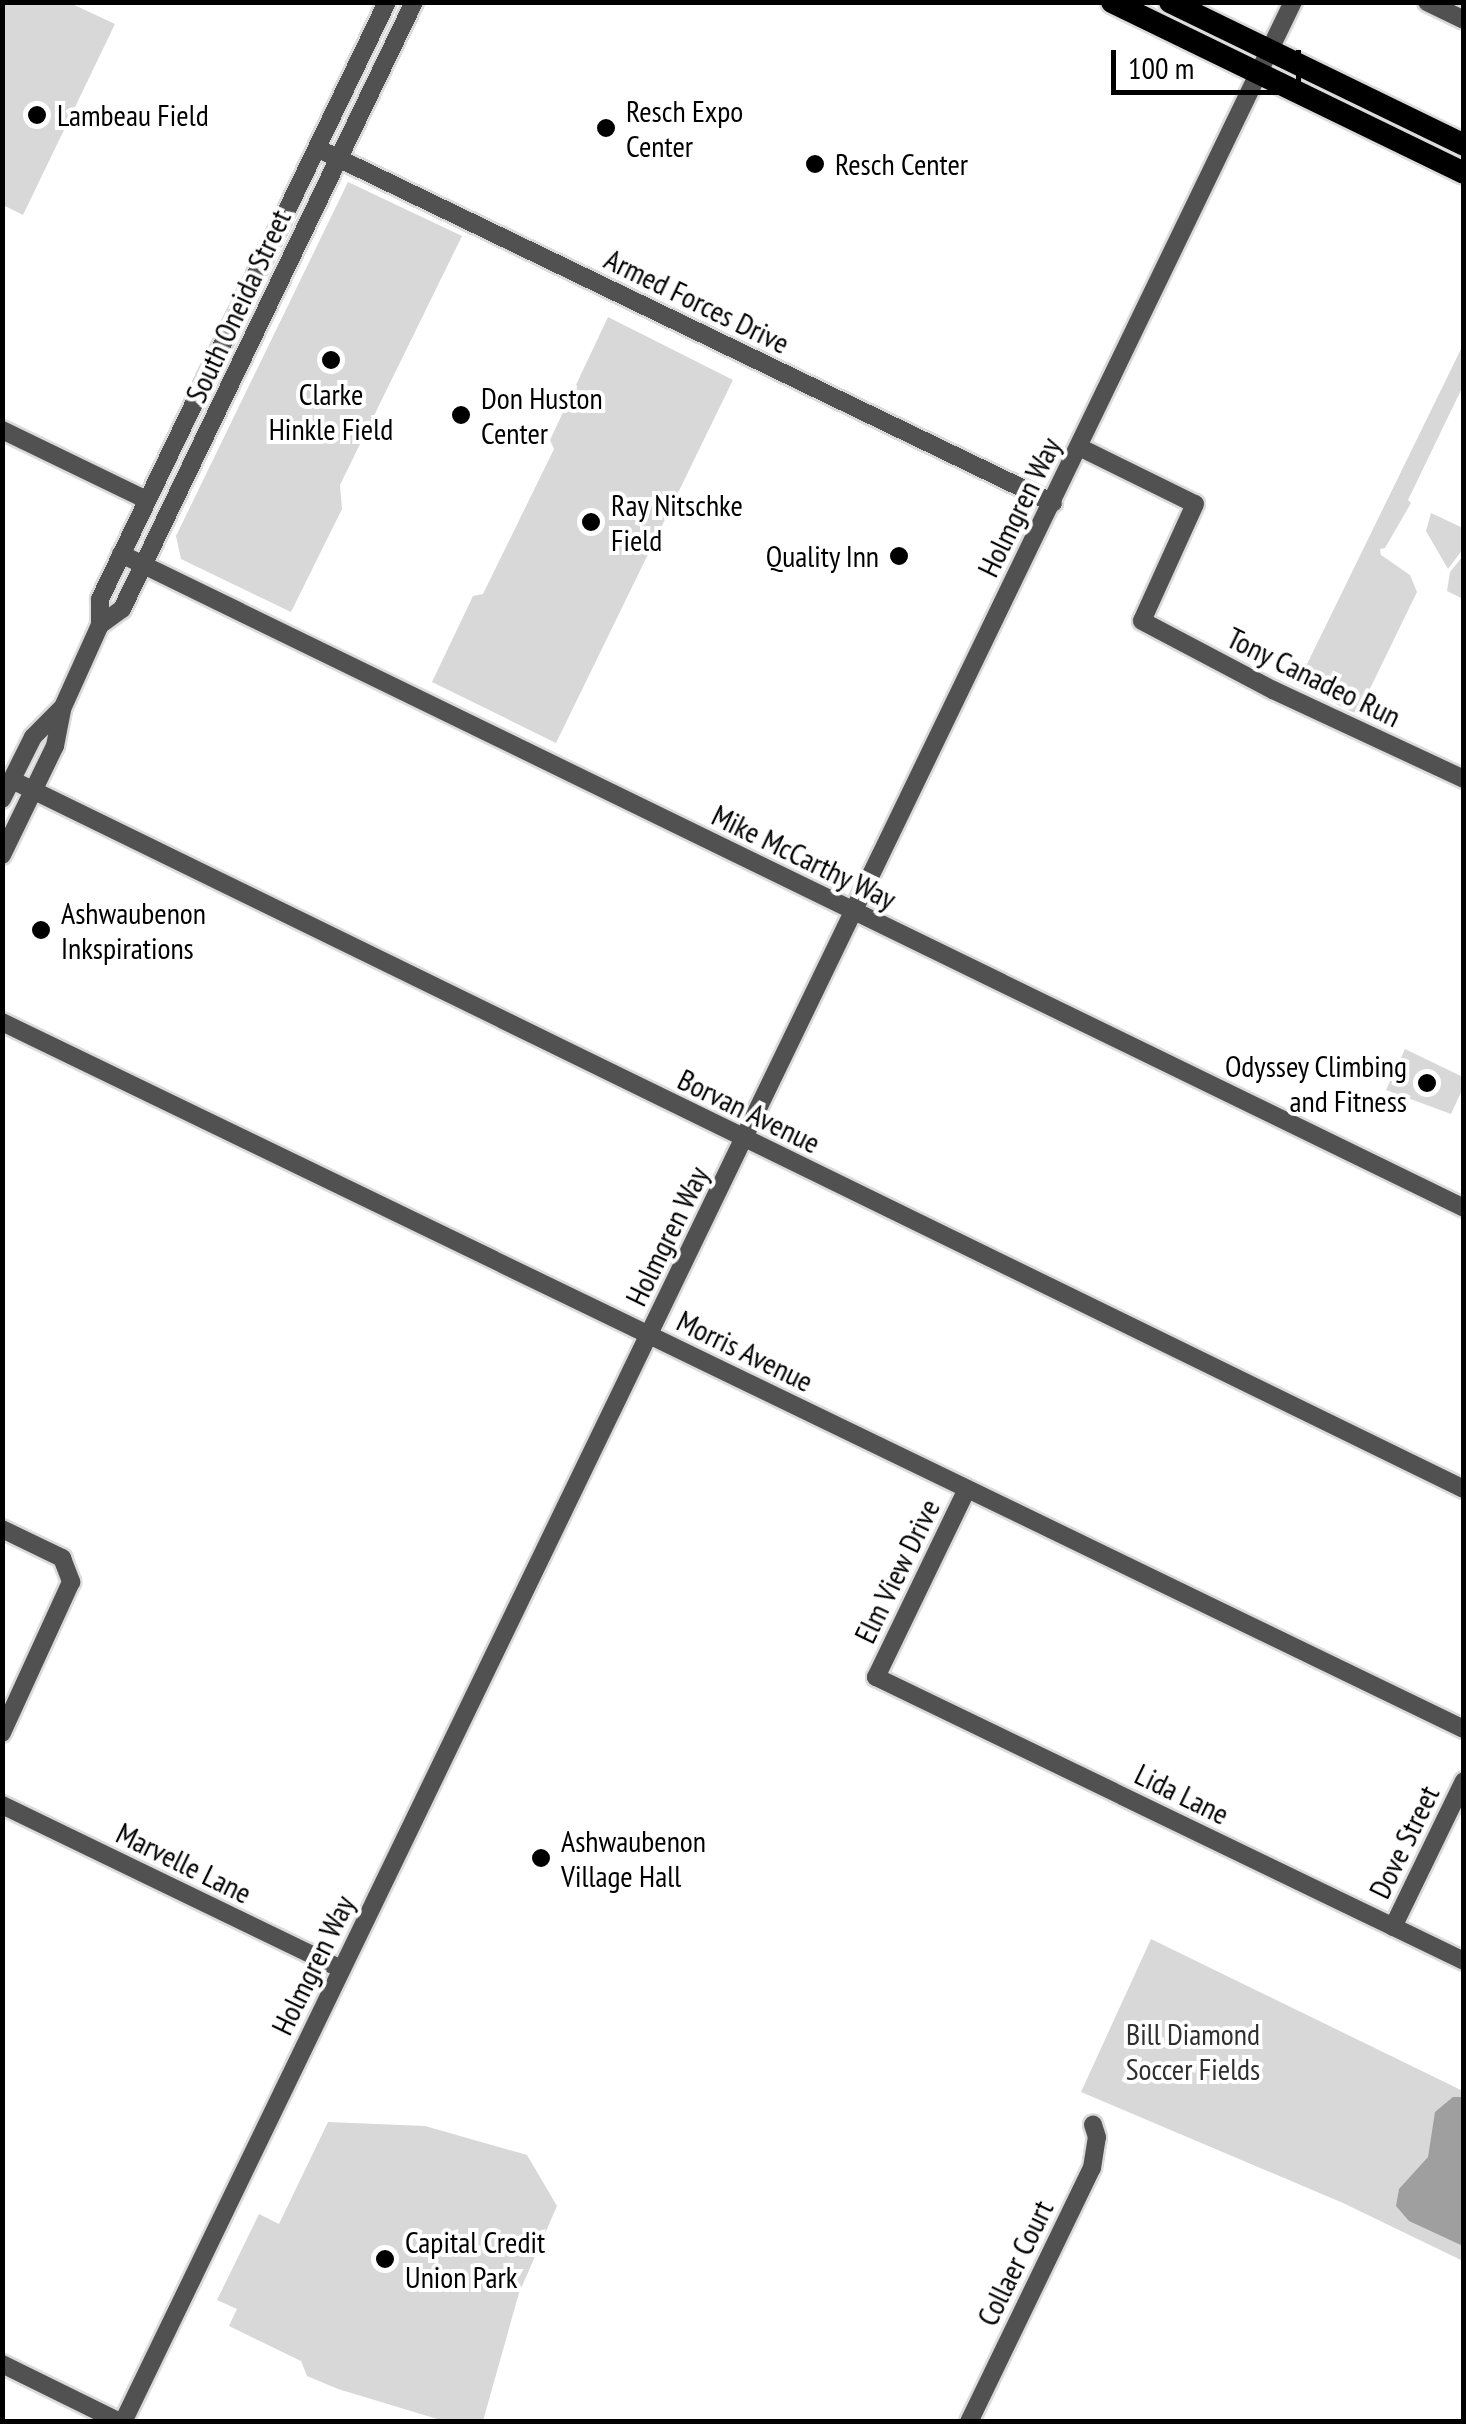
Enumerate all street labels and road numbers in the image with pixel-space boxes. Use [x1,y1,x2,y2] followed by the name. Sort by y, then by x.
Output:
[178,204,298,408] street label: South Oneida Street
[599,241,795,361] street label: Armed Forces Drive
[970,431,1068,583] street label: Holmgren Way
[1221,619,1407,735] street label: Tony Canadeo Run
[706,797,902,917] street label: Mike McCarthy Way
[672,1061,826,1161] street label: Borvan Avenue
[618,1160,716,1312] street label: Holmgren Way
[671,1303,819,1399] street label: Morris Avenue
[846,1493,948,1649] street label: Elm View Drive
[1129,1756,1235,1832] street label: Lida Lane
[1361,1780,1447,1904] street label: Dove Street
[111,1815,257,1911] street label: Marvelle Lane
[264,1889,362,2041] street label: Holmgren Way
[969,2194,1061,2332] street label: Collaer Court

